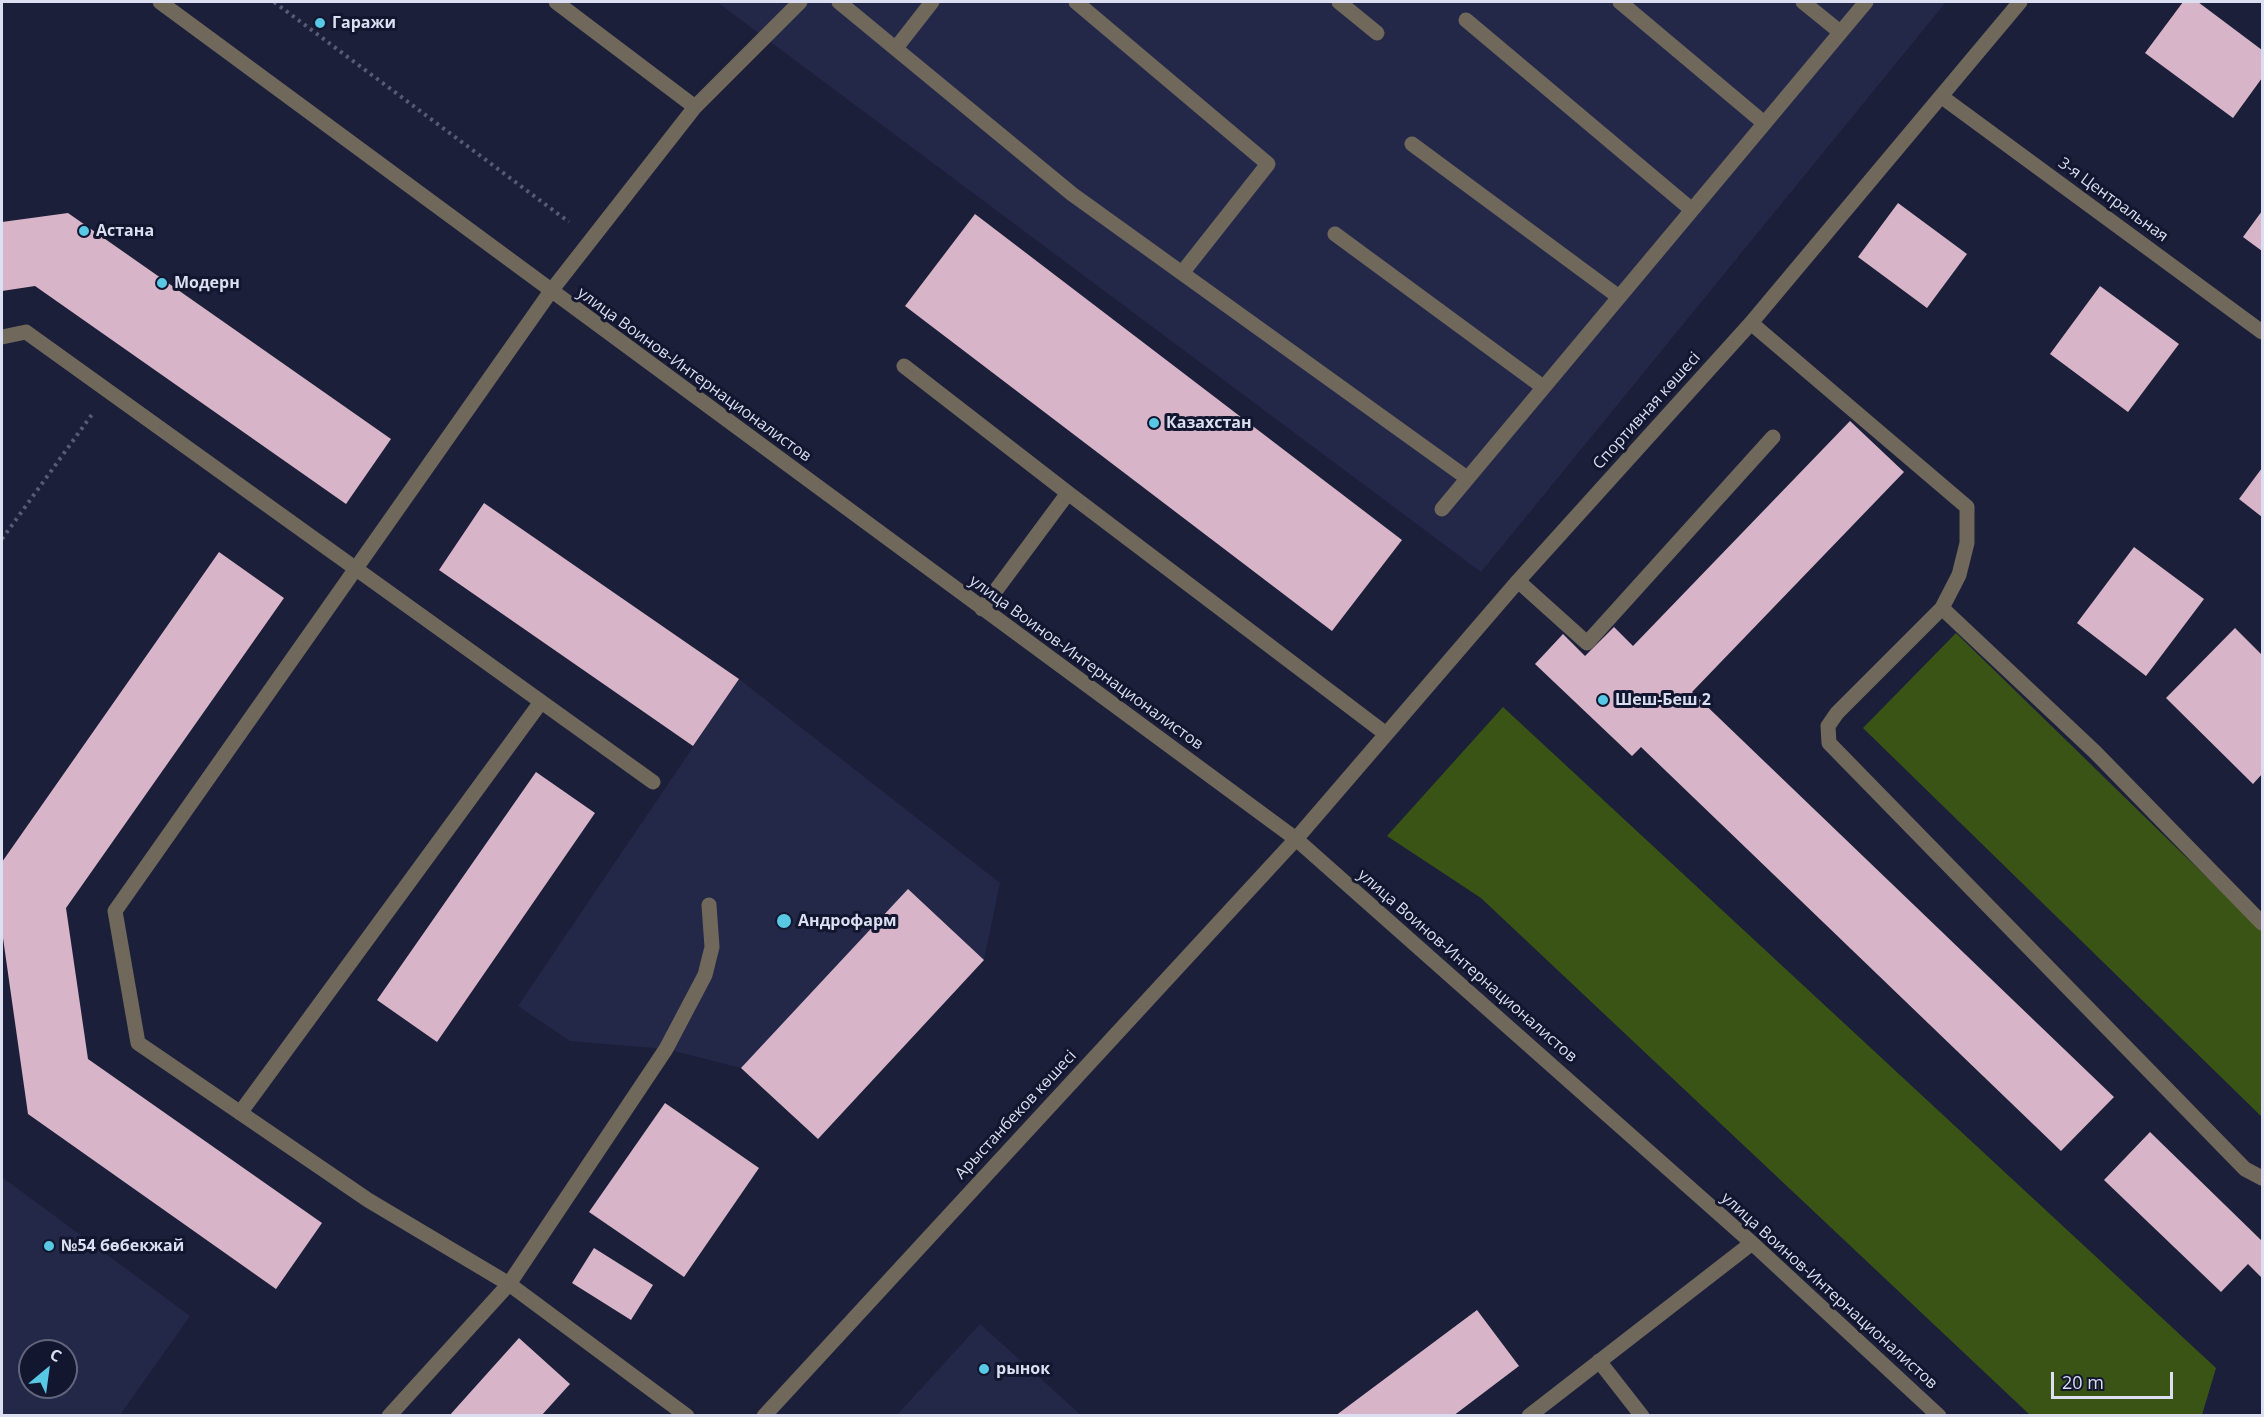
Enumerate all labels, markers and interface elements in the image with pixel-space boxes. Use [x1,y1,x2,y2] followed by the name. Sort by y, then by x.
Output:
[332,13,396,33] place label: Гаражи
[313,16,327,30] marker: Гаражи
[2054,154,2172,246] street label: 3-я Центральная
[96,221,154,241] place label: Астана
[77,224,91,238] marker: Астана
[174,273,240,293] place label: Модерн
[155,276,169,290] marker: Модерн
[573,284,815,466] street label: улица Воинов-Интернационалистов
[1589,348,1705,474] street label: Спортивная көшесі
[1166,413,1252,433] place label: Казахстан
[1147,416,1161,430] marker: Казахстан
[965,572,1207,754] street label: улица Воинов-Интернационалистов
[1615,690,1711,710] place label: Шеш-Беш 2
[1596,693,1610,707] marker: Шеш-Беш 2
[1353,865,1581,1067] street label: улица Воинов-Интернационалистов
[798,911,897,931] place label: Андрофарм
[775,912,793,930] marker: Андрофарм
[951,1047,1081,1183] street label: Арыстанбеков көшесі
[1717,1189,1941,1393] street label: улица Воинов-Интернационалистов
[61,1236,184,1256] place label: №54 бөбекжай
[42,1239,56,1253] marker: №54 бөбекжай
[18,1339,78,1399] north arrow
[46,1343,66,1367] text: С
[996,1359,1050,1379] place label: рынок
[2054,1360,2176,1398] scale bar
[977,1362,991,1376] marker: рынок
[2062,1370,2104,1394] text: 20 m

